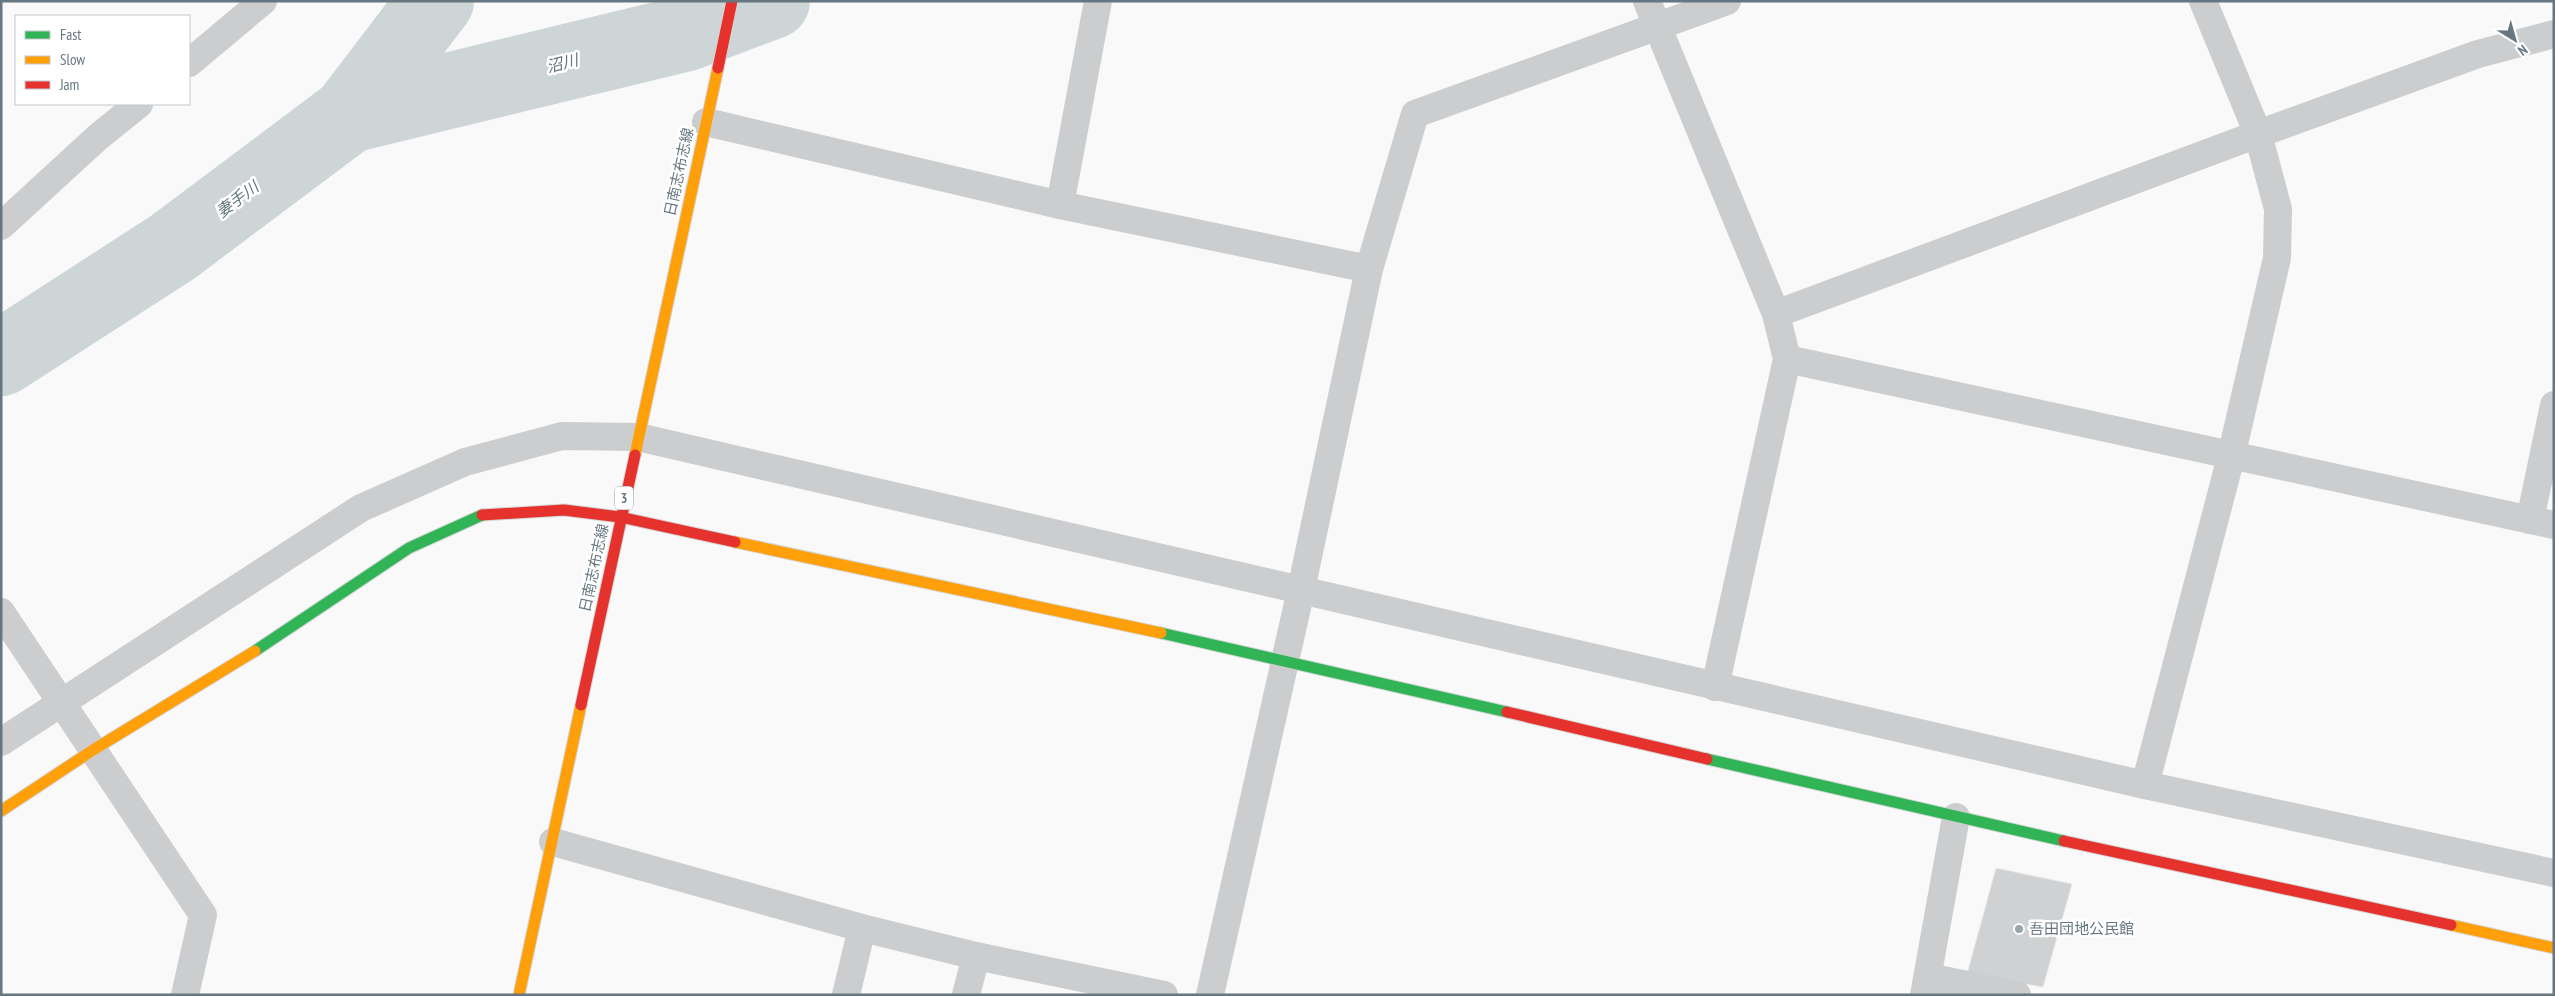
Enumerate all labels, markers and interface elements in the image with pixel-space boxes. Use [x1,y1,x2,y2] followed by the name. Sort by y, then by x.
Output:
[15,15,190,105] legend
[2490,15,2540,65] north arrow
[60,25,81,44] text: Fast
[2514,41,2531,60] text: N
[544,49,582,77] water label: 沼川
[60,50,85,69] text: Slow
[59,75,79,94] text: Jam
[660,126,697,218] street label: 日南志布志線
[212,175,264,221] water label: 妻手川
[615,486,633,509] road number: 3
[575,522,612,614] street label: 日南志布志線
[2029,919,2134,938] place label: 吾田団地公民館
[2013,923,2025,935] marker: 吾田団地公民館

